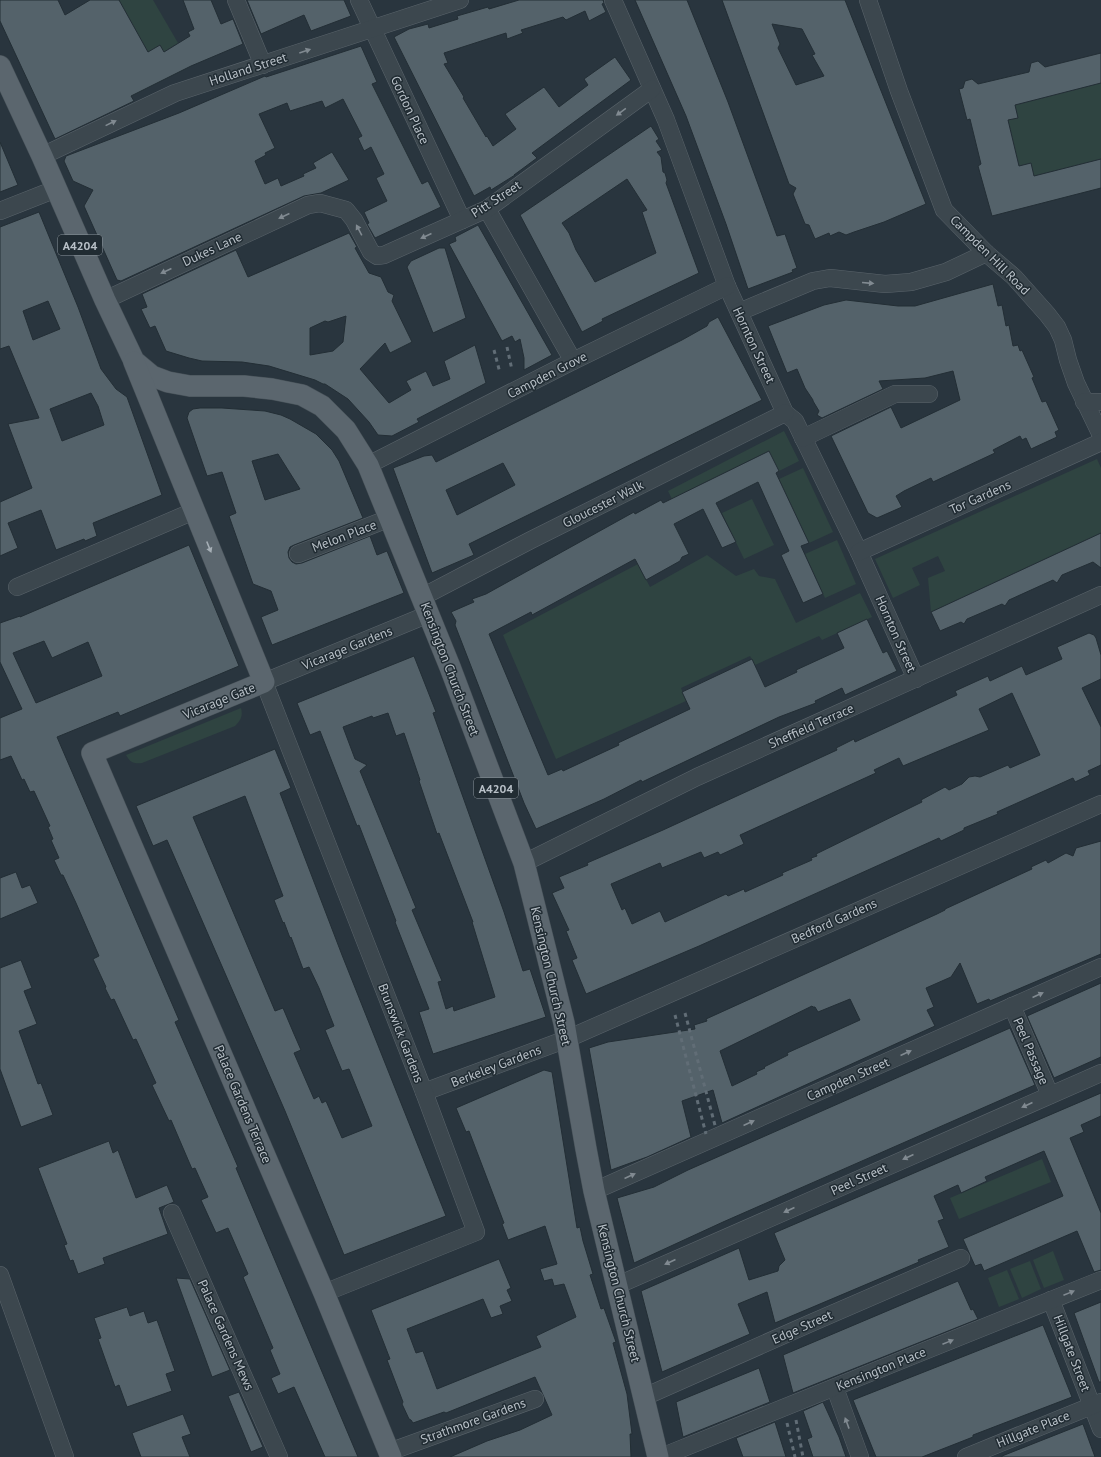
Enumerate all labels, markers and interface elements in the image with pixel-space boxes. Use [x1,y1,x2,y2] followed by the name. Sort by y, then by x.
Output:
[299,47,311,53] one-way arrow
[207,48,289,90] street label: Holland Street
[387,73,433,147] street label: Gordon Place
[615,108,626,116] one-way arrow
[105,120,116,126] one-way arrow
[468,176,525,221] street label: Pitt Street
[946,211,1034,299] street label: Campden Hill Road
[278,213,289,219] one-way arrow
[356,224,363,236] one-way arrow
[180,228,244,270] street label: Dukes Lane
[421,233,432,239] one-way arrow
[58,235,102,255] road number: A4204
[160,268,172,274] one-way arrow
[862,279,875,286] one-way arrow
[729,304,779,386] street label: Hornton Street
[504,348,590,402] street label: Campden Grove
[560,476,647,532] street label: Gloucester Walk
[947,476,1013,518] street label: Tor Gardens
[309,516,379,556] street label: Melon Place
[206,542,212,553] one-way arrow
[872,593,921,676] street label: Hornton Street
[417,600,483,739] street label: Kensington Church Street
[298,622,395,674] street label: Vicarage Gardens
[179,679,258,724] street label: Vicarage Gate
[766,700,856,752] street label: Sheffield Terrace
[474,778,518,798] road number: A4204
[788,895,880,947] street label: Bedford Gardens
[527,905,575,1047] street label: Kensington Church Street
[374,981,428,1085] street label: Brunswick Gardens
[1032,992,1043,998] one-way arrow
[1009,1015,1053,1087] street label: Peel Passage
[448,1041,544,1091] street label: Berkeley Gardens
[210,1042,276,1166] street label: Palace Gardens Terrace
[900,1050,912,1056] one-way arrow
[804,1053,892,1105] street label: Campden Street
[1021,1102,1032,1108] one-way arrow
[743,1120,754,1126] one-way arrow
[901,1155,913,1161] one-way arrow
[828,1159,891,1199] street label: Peel Street
[624,1172,636,1179] one-way arrow
[783,1207,794,1213] one-way arrow
[594,1222,645,1364] street label: Kensington Church Street
[664,1259,675,1265] one-way arrow
[194,1277,258,1393] street label: Palace Gardens Mews
[1063,1290,1074,1296] one-way arrow
[769,1306,835,1348] street label: Edge Street
[1050,1312,1095,1394] street label: Hillgate Street
[943,1339,954,1345] one-way arrow
[834,1343,928,1395] street label: Kensington Place
[418,1394,528,1448] street label: Strathmore Gardens
[994,1407,1072,1451] street label: Hillgate Place
[844,1416,850,1428] one-way arrow

